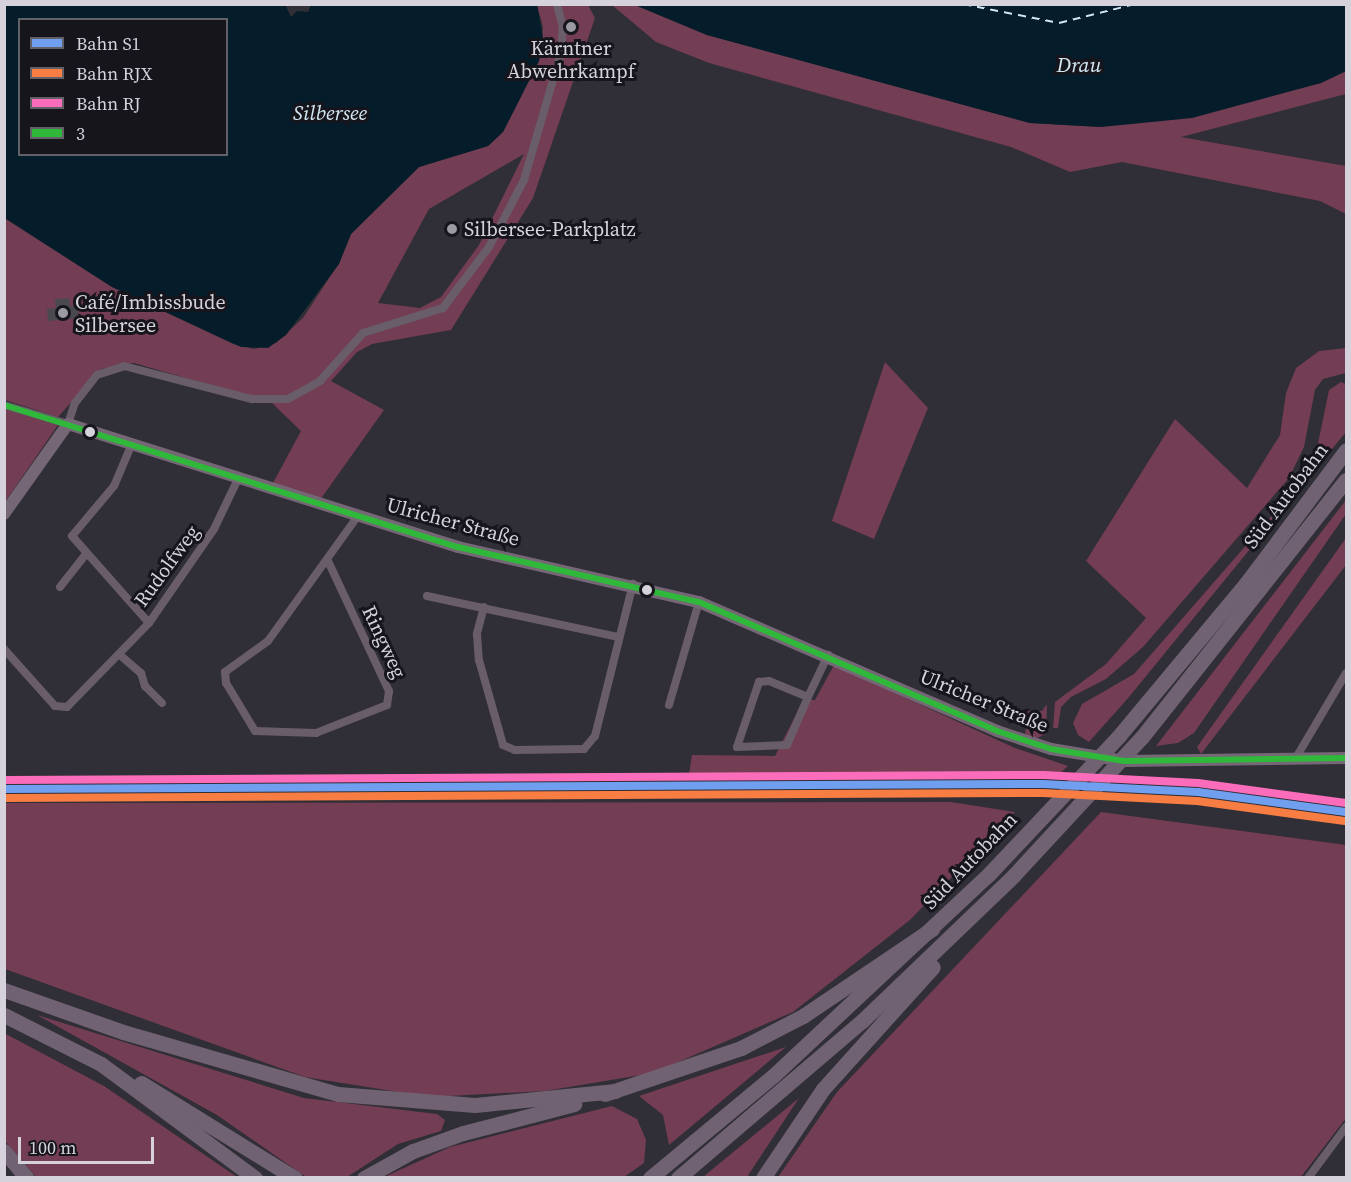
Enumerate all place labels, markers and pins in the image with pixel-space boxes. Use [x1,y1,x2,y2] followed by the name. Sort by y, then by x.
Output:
[564,20,578,34] marker: Kärntner Abwehrkampf
[507,36,635,83] place label: Kärntner Abwehrkampf
[464,217,636,241] place label: Silbersee-Parkplatz
[445,222,459,236] marker: Silbersee-Parkplatz
[75,290,226,337] place label: Café/Imbissbude Silbersee
[56,306,70,320] marker: Café/Imbissbude Silbersee
[84,426,96,438] unlabelled marker
[641,584,653,596] unlabelled marker

